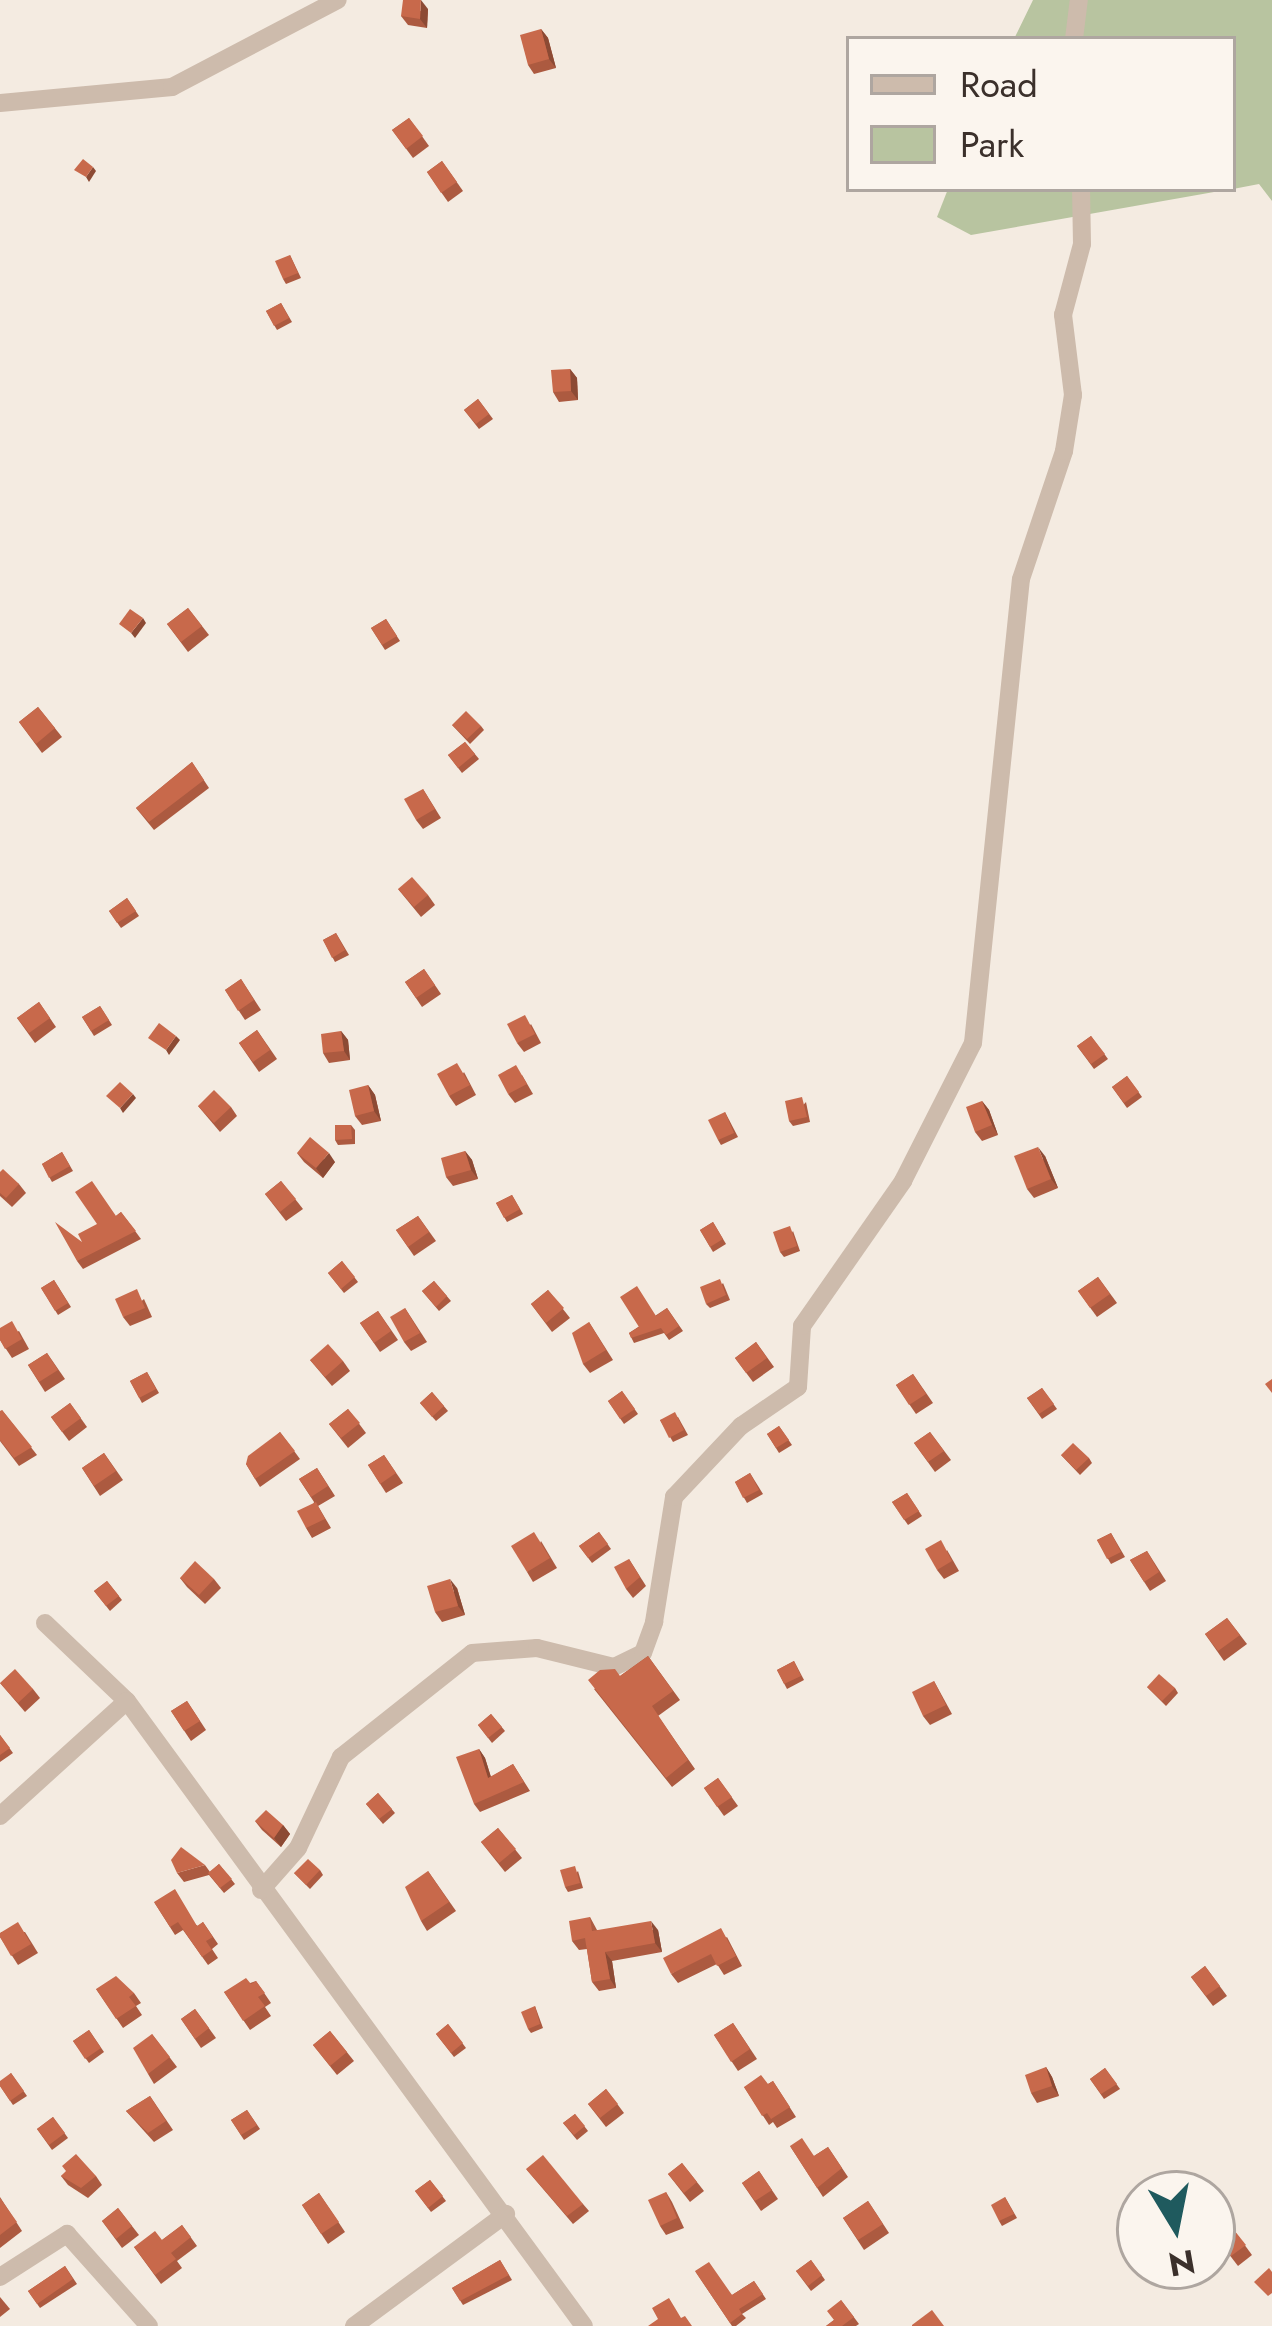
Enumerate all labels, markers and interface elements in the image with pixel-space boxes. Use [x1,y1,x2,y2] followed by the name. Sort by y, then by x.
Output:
[846,36,1236,192] legend
[960,58,1038,110] text: Road
[960,118,1024,170] text: Park
[1116,2170,1236,2290] north arrow
[1165,2238,1199,2288] text: N

